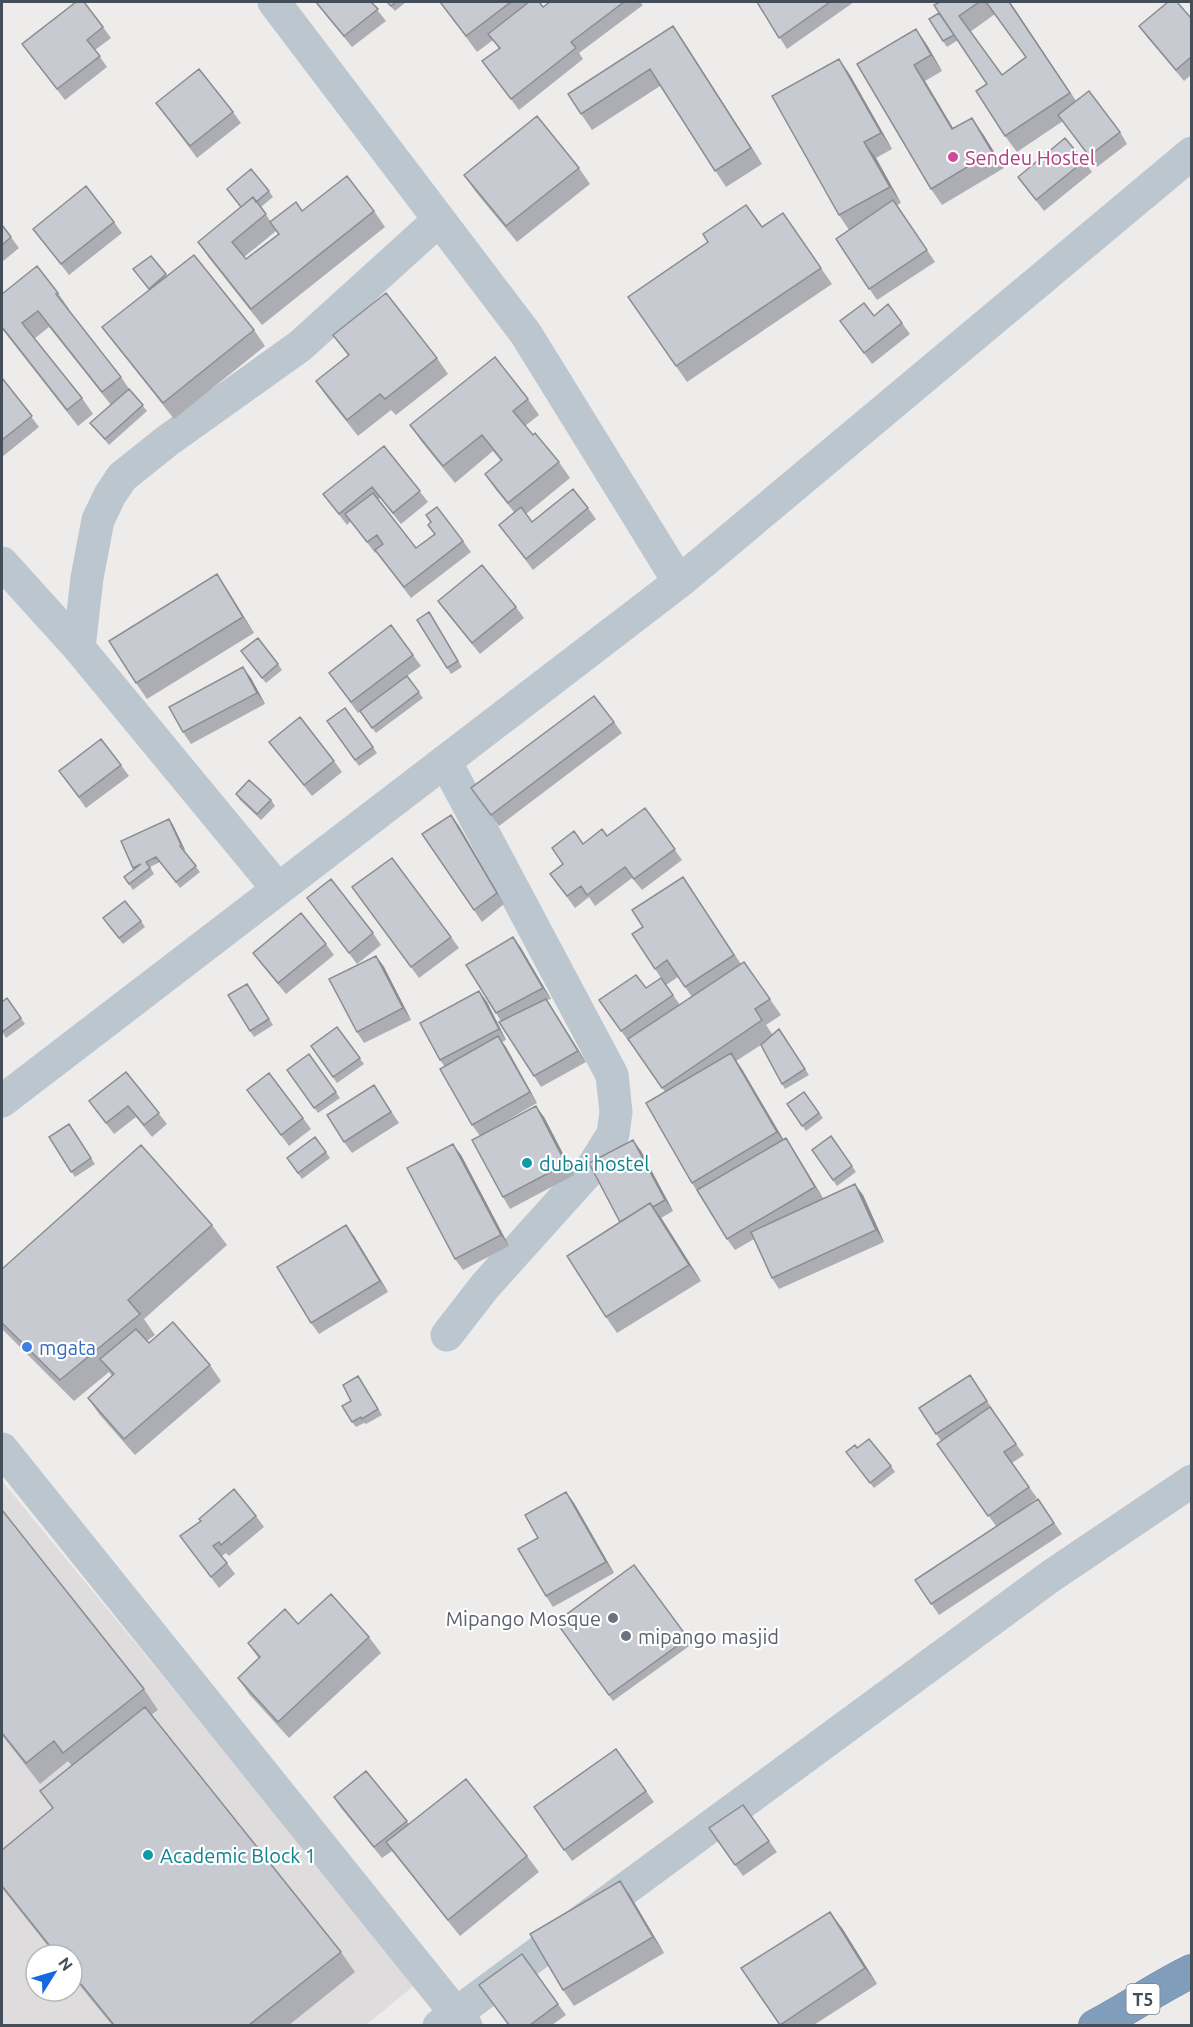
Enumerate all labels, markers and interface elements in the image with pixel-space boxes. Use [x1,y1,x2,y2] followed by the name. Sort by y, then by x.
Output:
[965,146,1095,169] place label: Sendeu Hostel
[946,150,960,164] marker: Sendeu Hostel
[539,1152,649,1175] place label: dubai hostel
[520,1156,534,1170] marker: dubai hostel
[39,1336,96,1359] place label: mgata
[20,1340,34,1354] marker: mgata
[446,1607,601,1630] place label: Mipango Mosque
[606,1611,620,1625] marker: Mipango Mosque
[638,1625,779,1648] place label: mipango masjid
[619,1629,633,1643] marker: mipango masjid
[160,1844,316,1867] place label: Academic Block 1
[141,1848,155,1862] marker: Academic Block 1
[24,1943,84,2003] north arrow
[55,1954,77,1974] text: N
[1126,1984,1160,2014] road number: T5

